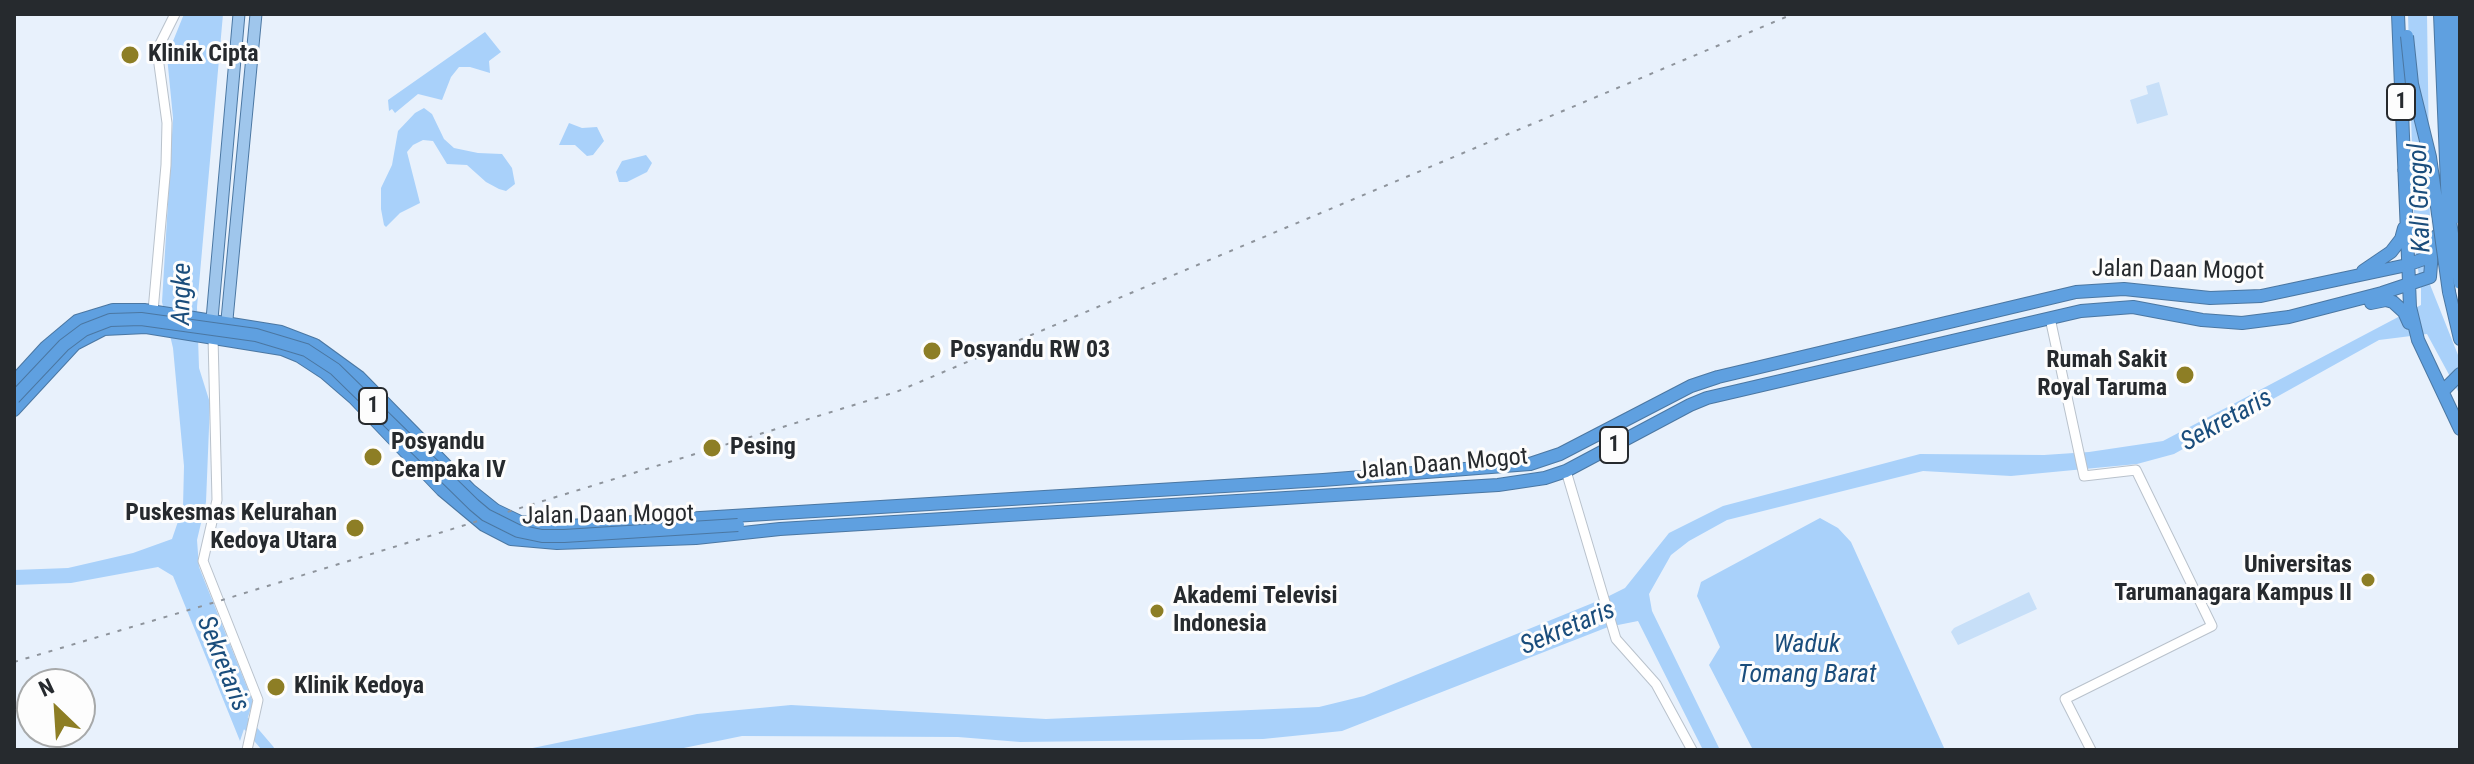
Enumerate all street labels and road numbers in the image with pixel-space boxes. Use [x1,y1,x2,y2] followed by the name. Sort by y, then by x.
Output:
[2387,84,2415,120] road number: 1
[2092,255,2264,287] street label: Jalan Daan Mogot
[359,388,387,424] road number: 1
[1600,427,1628,463] road number: 1
[1355,443,1529,487] street label: Jalan Daan Mogot
[522,500,694,532] street label: Jalan Daan Mogot

